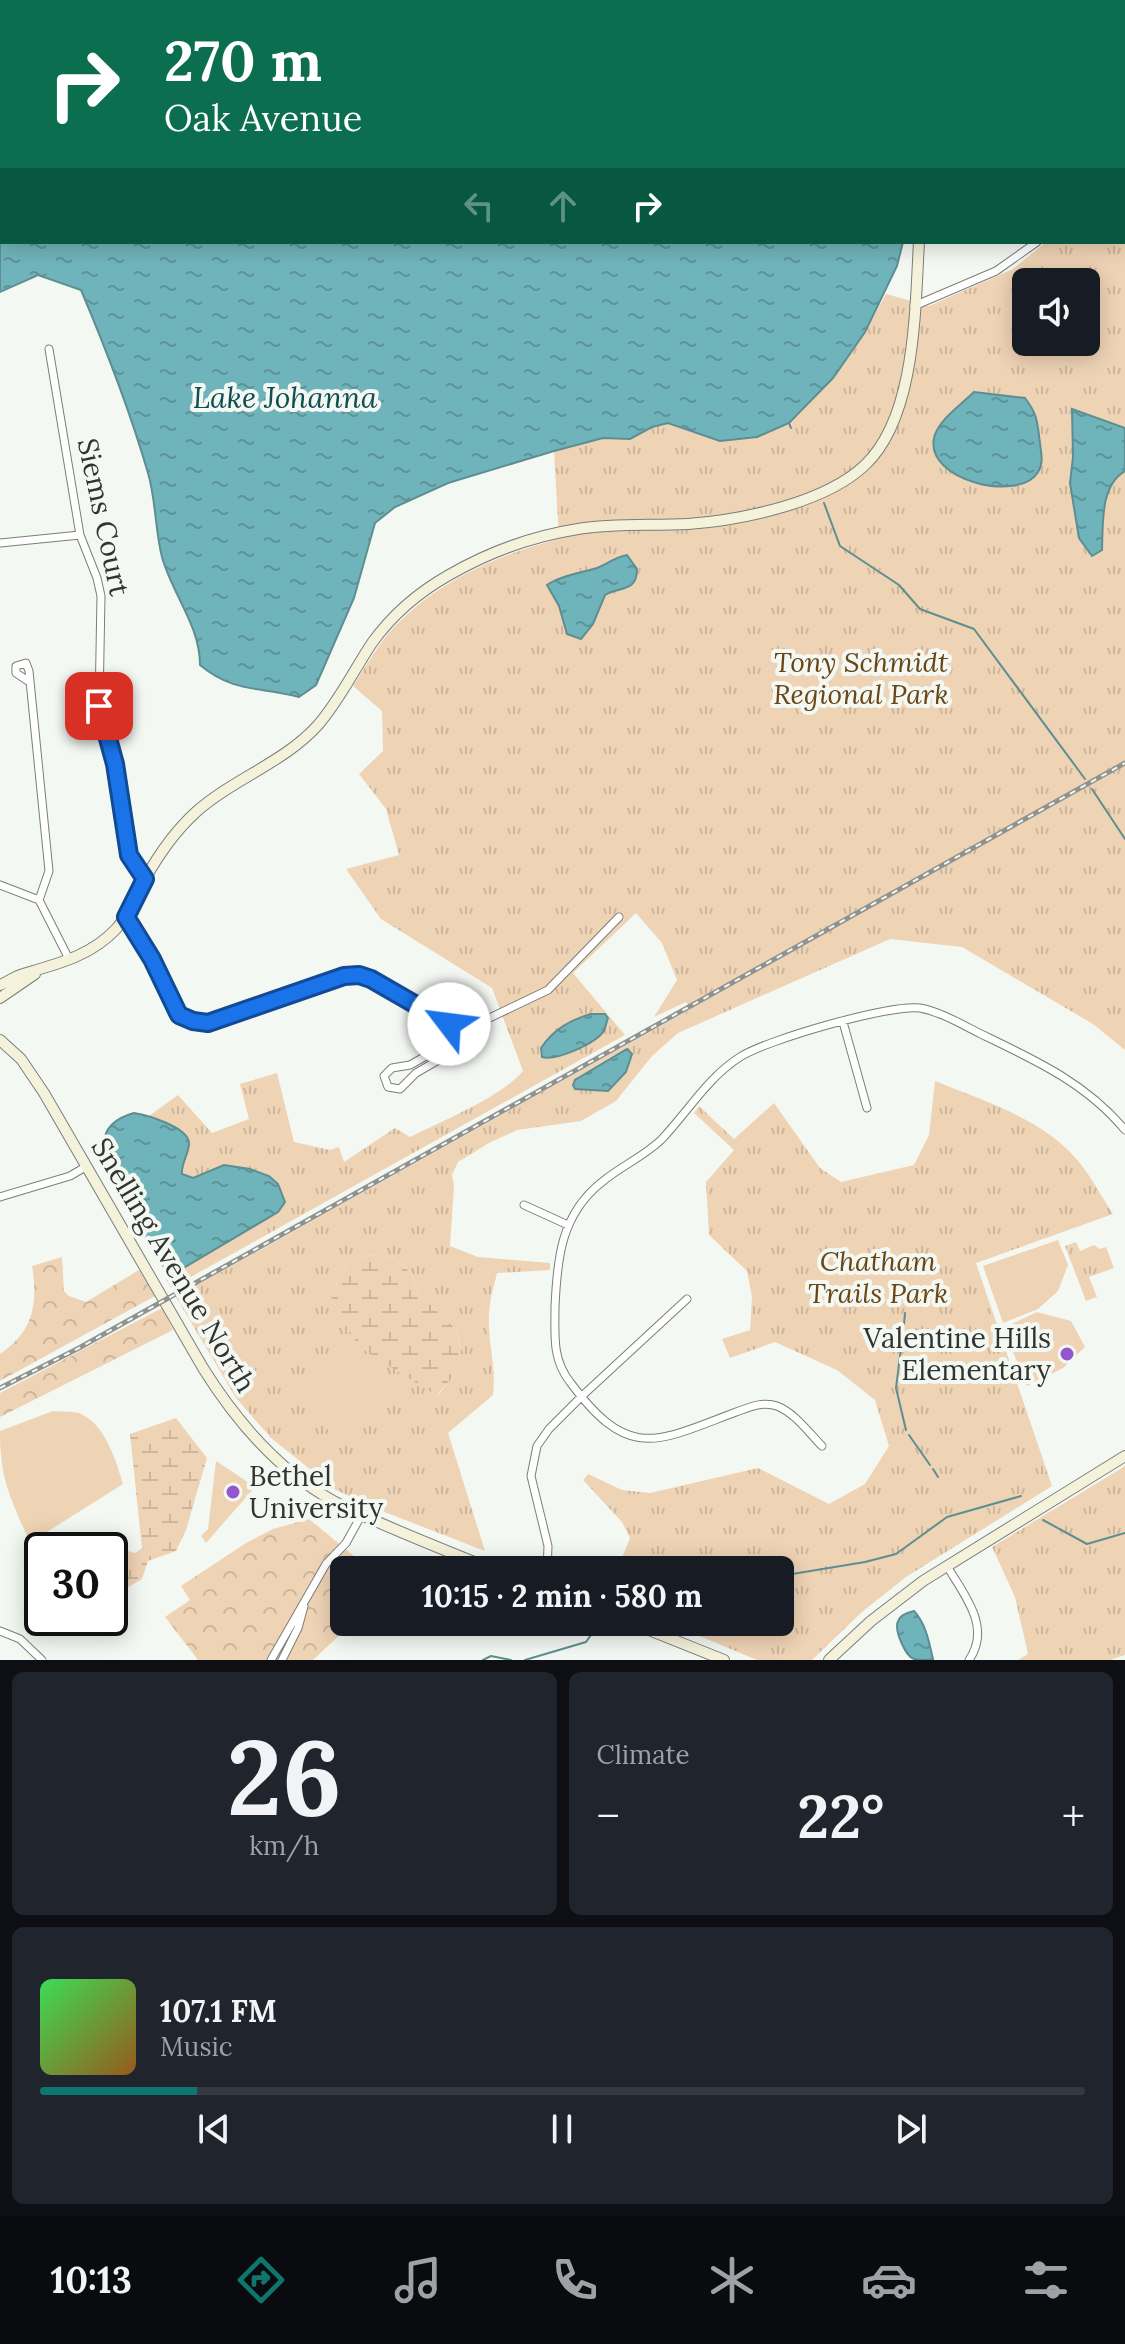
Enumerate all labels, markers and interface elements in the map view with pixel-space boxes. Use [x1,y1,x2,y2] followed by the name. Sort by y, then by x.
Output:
[164,25,322,96] text: 270 m
[32,32,136,136] icon: right
[164,95,362,141] text: Oak Avenue
[457,184,501,228] icon: left
[541,184,585,228] icon: ahead
[625,184,669,228] icon: right
[1012,268,1100,356] map controls
[1012,268,1100,356] button: sound
[193,378,378,416] water label: Lake Johanna
[70,435,138,599] street label: Siems Court
[773,644,949,712] park label: Tony Schmidt Regional Park
[65,672,133,740] pin
[77,684,121,728] icon: arrive
[407,982,491,1066] position arrow
[84,1131,264,1399] street label: Snelling Avenue North
[808,1243,948,1311] park label: Chatham Trails Park
[862,1320,1051,1388] place label: Valentine Hills Elementary
[1058,1345,1076,1363] marker: Valentine Hills Elementary
[249,1458,383,1526] place label: Bethel University
[224,1483,242,1501] marker: Bethel University
[24,1532,128,1636] speed limit sign: 30
[422,1577,702,1615] text: 10:15 · 2 min · 580 m
[227,1710,342,1843] text: 26
[597,1738,690,1771] text: Climate
[797,1778,884,1854] text: 22°
[597,1788,620,1844] text: −
[1062,1788,1085,1844] text: +
[249,1829,319,1862] text: km/h
[160,1992,277,2030] text: 107.1 FM
[160,2030,233,2063] text: Music
[192,2107,236,2151] icon: previous
[540,2107,584,2151] icon: pause
[889,2107,933,2151] icon: next
[233,2252,289,2308] icon: directions
[390,2252,446,2308] icon: music
[547,2252,603,2308] icon: phone
[704,2252,760,2308] icon: climate
[861,2252,917,2308] icon: car
[1018,2252,1074,2308] icon: filters
[51,2257,132,2303] text: 10:13

